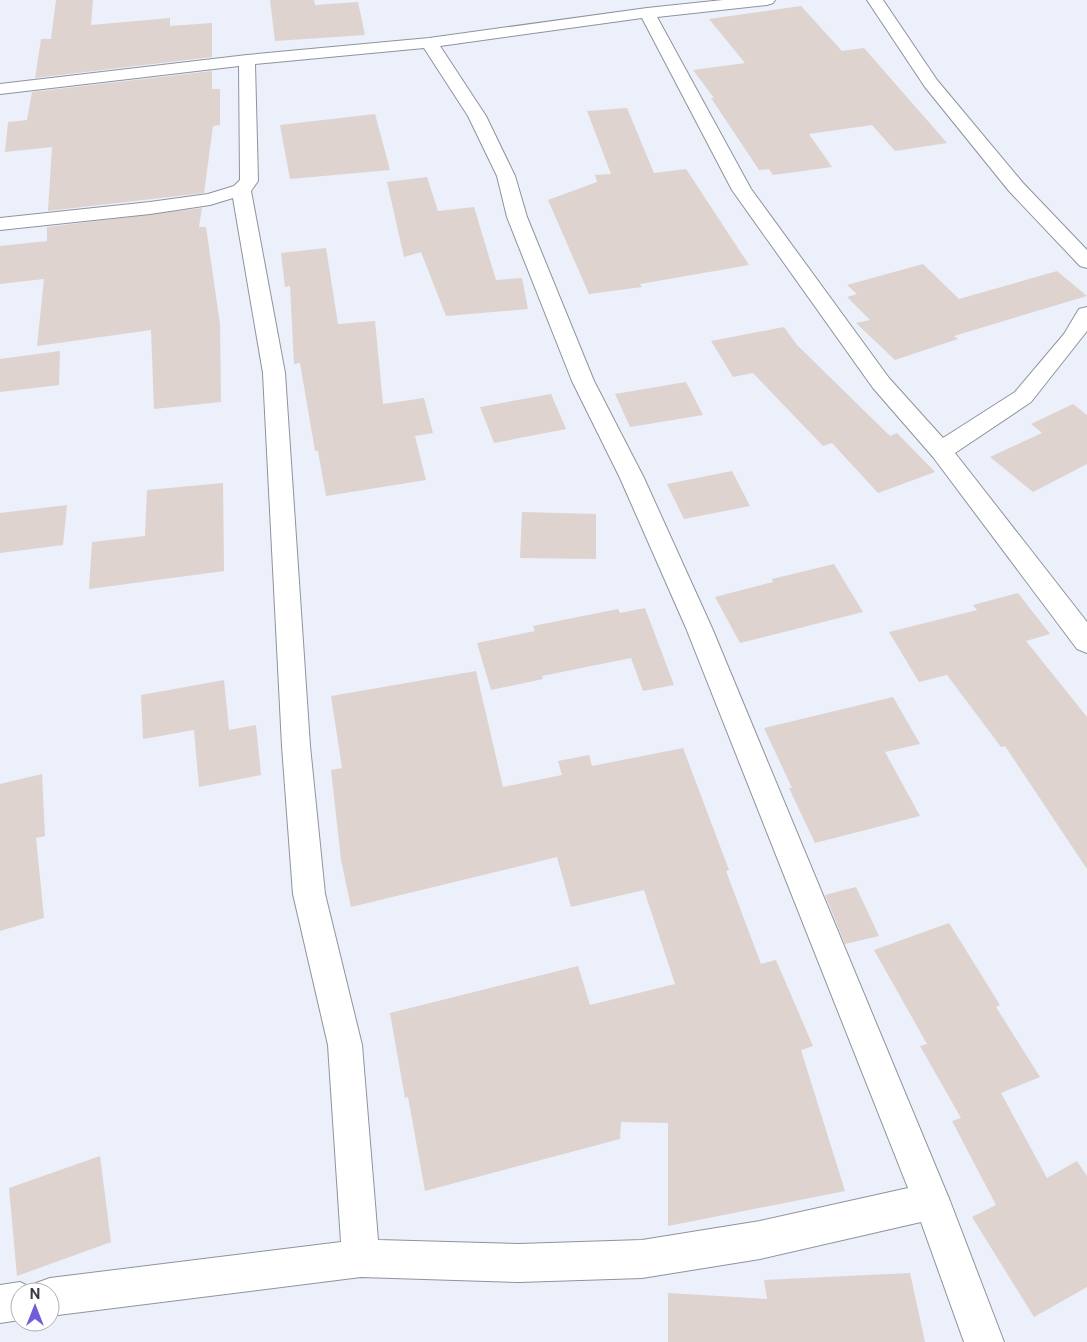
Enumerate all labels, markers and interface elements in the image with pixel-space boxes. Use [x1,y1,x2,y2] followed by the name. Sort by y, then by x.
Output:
[10,1282,60,1332] north arrow
[30,1286,40,1302] text: N

